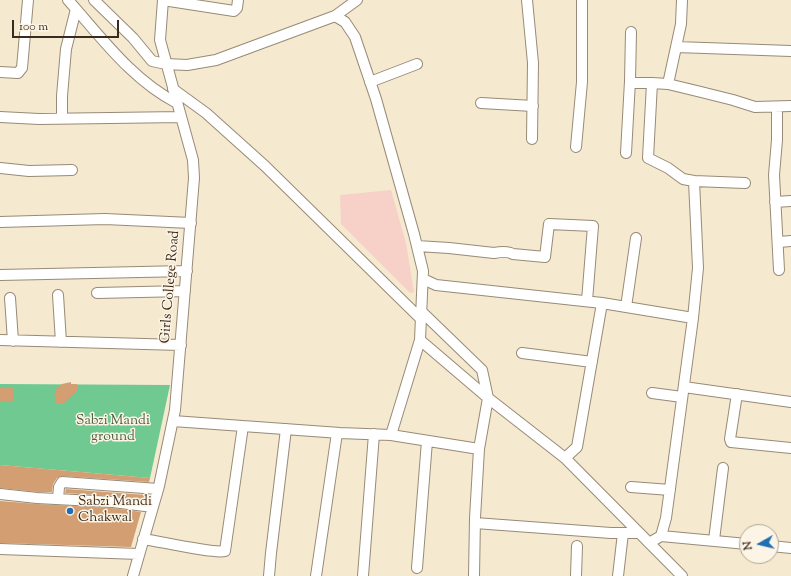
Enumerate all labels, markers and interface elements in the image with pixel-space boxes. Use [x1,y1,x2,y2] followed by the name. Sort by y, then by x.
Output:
[14,12,121,38] scale bar
[19,18,48,36] text: 100 m
[158,230,184,344] street label: Girls College Road
[76,414,150,446] park label: Sabzi Mandi ground
[78,495,152,528] place label: Sabzi Mandi Chakwal
[65,506,75,516] marker: Sabzi Mandi Chakwal
[739,524,779,564] north arrow
[740,540,757,551] text: N

